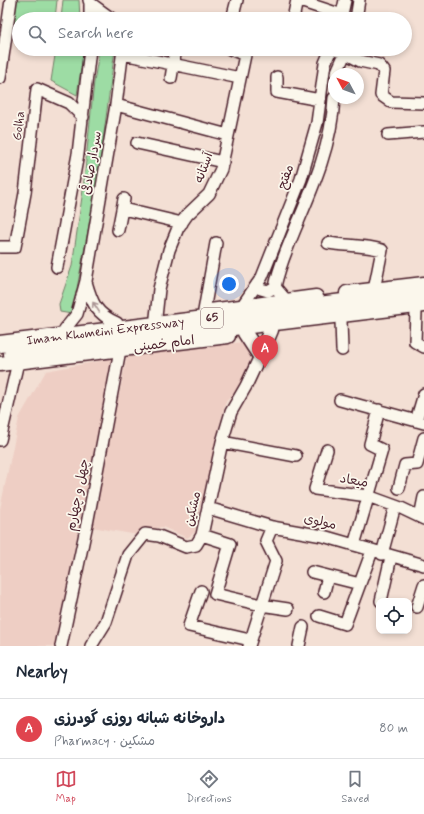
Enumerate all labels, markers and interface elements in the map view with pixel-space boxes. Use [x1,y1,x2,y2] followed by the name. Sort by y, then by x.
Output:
[12,12,412,56] search box
[26,23,48,45] icon: search
[58,24,134,44] text: Search here
[328,68,364,104] north arrow
[9,110,29,142] street label: Golha
[77,130,106,196] street label: سردار صادقی
[191,149,218,186] street label: آستانه
[274,162,298,192] street label: مفتح
[219,274,239,294] your location
[92,301,100,312] one-way arrow
[201,308,223,328] road number: 65
[25,313,185,349] street label: Imam Khomeini Expressway
[133,332,196,357] street label: امام خمینی
[252,335,278,368] pin: A
[63,457,94,533] street label: چهل و چهارم
[338,470,370,492] street label: میعاد
[181,490,205,528] street label: مشکین
[302,510,338,534] street label: مولوی
[376,598,412,634] map controls
[376,598,412,634] button: locate
[16,661,68,683] text: Nearby
[54,709,225,729] text: داروخانه شبانه روزی گودرزی
[25,720,33,737] text: A
[379,720,408,737] text: 80 m
[54,733,155,750] text: Pharmacy · مشکین
[55,768,77,806] tab: Map
[186,768,232,806] tab: Directions
[341,768,369,806] tab: Saved

